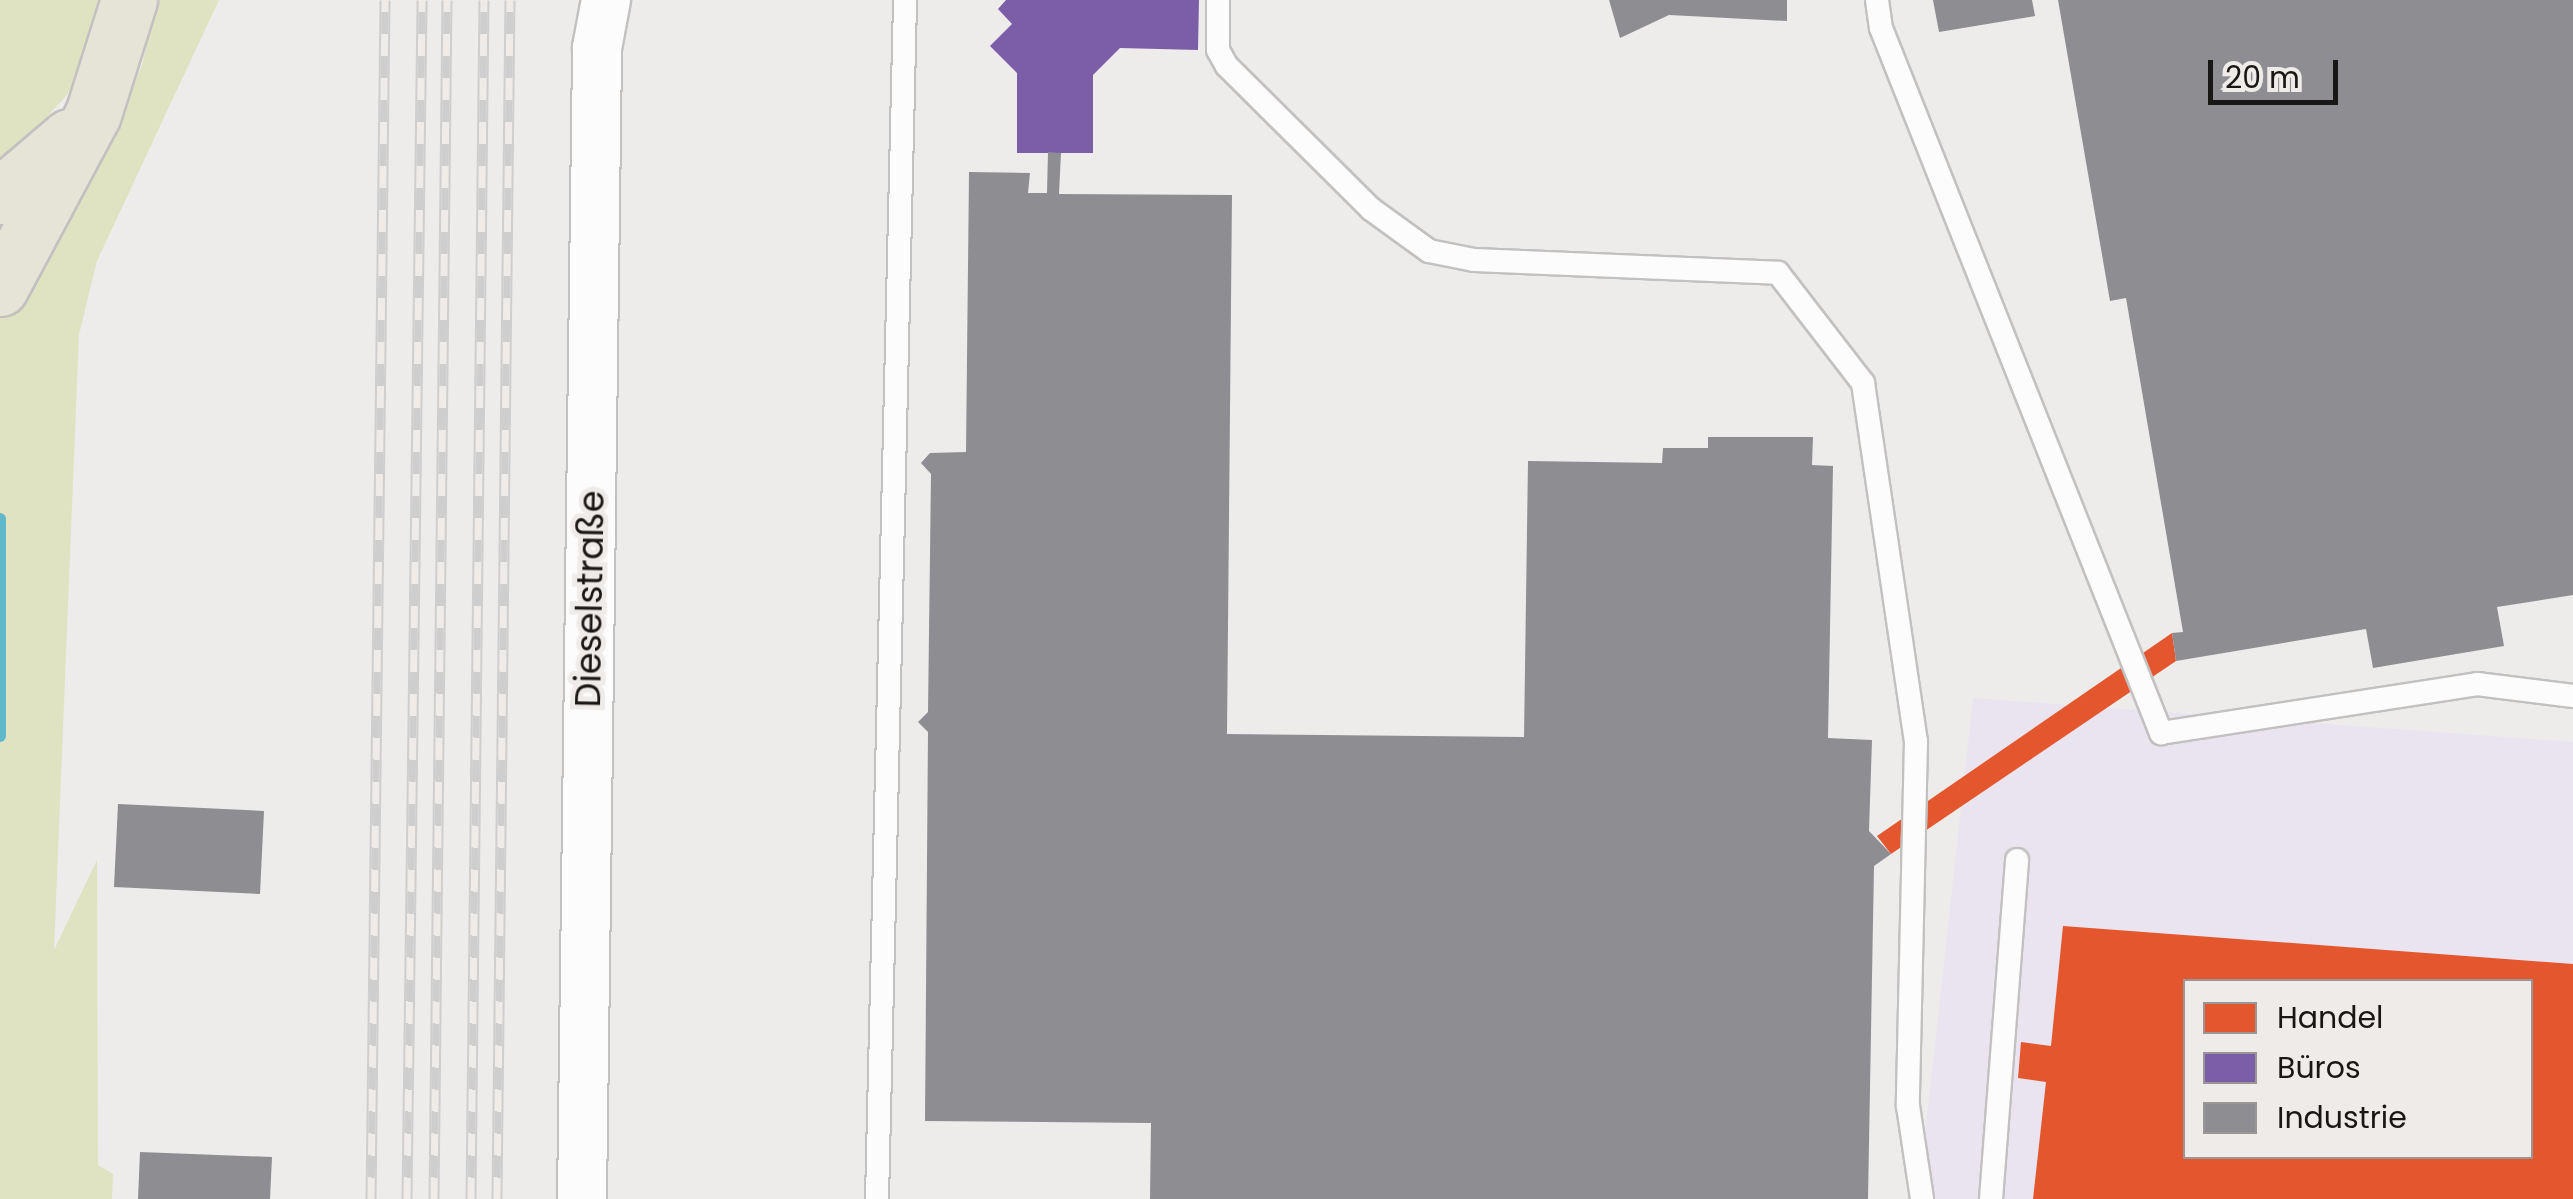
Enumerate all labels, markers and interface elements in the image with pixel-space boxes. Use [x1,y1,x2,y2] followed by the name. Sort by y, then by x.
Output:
[2213,40,2343,102] scale bar
[2225,56,2300,99] text: 20 m
[567,490,613,708] street label: Dieselstraße
[2183,979,2533,1159] legend
[2277,996,2384,1039] text: Handel
[2277,1046,2361,1089] text: Büros
[2277,1096,2407,1139] text: Industrie

